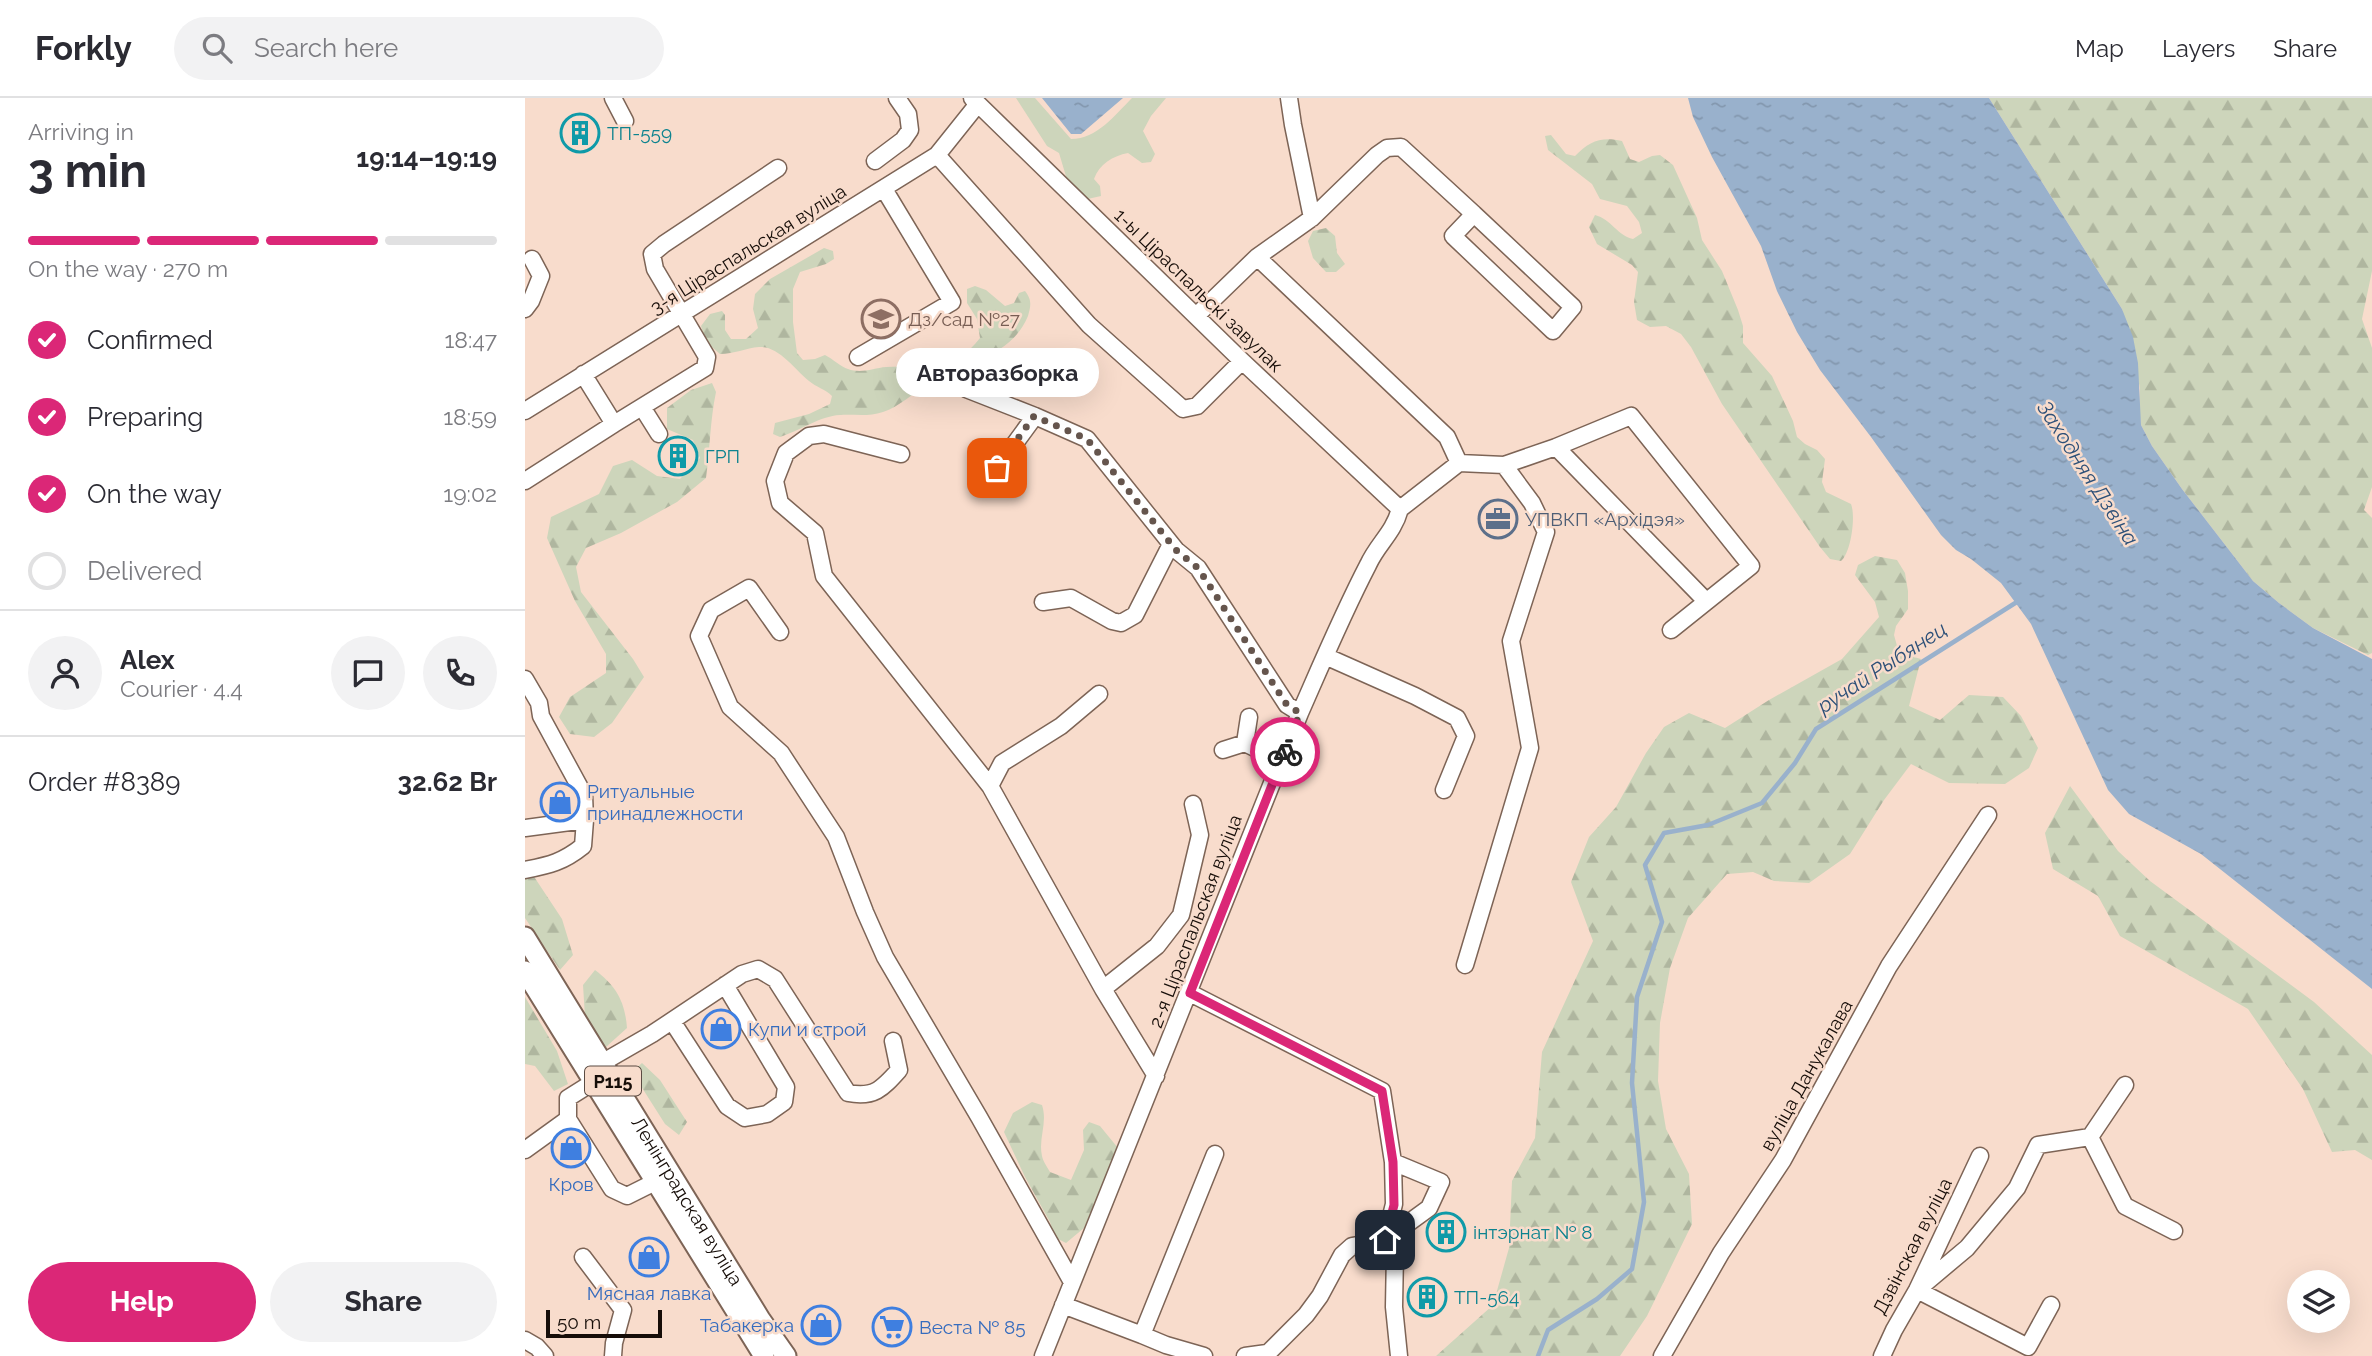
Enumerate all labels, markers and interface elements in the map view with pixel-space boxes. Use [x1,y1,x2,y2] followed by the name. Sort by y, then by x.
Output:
[174,17,664,80] search box
[35,29,132,68] text: Forkly
[198,29,236,67] icon: search
[254,33,398,63] text: Search here
[2075,34,2124,63] text: Map
[2162,34,2235,63] text: Layers
[2273,34,2337,63] text: Share
[559,112,601,154] building icon: ТП-559
[28,118,134,145] text: Arriving in
[607,122,672,144] place label: ТП-559
[356,143,497,173] text: 19:14–19:19
[28,144,147,198] text: 3 min
[646,180,850,318] street label: 3-я Ціраспальская вуліца
[1110,204,1288,376] street label: 1-ы Ціраспальскі завулак
[28,255,228,282] text: On the way · 270 m
[860,298,902,340] school or university icon: Дз/сад №27
[908,308,1020,330] place label: Дз/сад №27
[28,321,66,359] icon: check
[87,325,213,355] text: Confirmed
[444,326,497,353] text: 18:47
[895,349,1099,398] callout: Авторазборка
[916,359,1079,386] text: Авторазборка
[2032,396,2144,550] water label: Заходняя Дзвіна
[28,398,66,436] icon: check
[87,402,203,432] text: Preparing
[443,403,497,430] text: 18:59
[657,435,699,477] building icon: ГРП
[967,438,1027,498] pin
[705,445,740,467] place label: ГРП
[978,449,1016,487] icon: bag
[28,475,66,513] icon: check
[87,479,222,509] text: On the way
[443,480,497,507] text: 19:02
[1477,498,1519,540] office icon: УПВКП «Архідэя»
[1525,508,1685,530] place label: УПВКП «Архідэя»
[87,556,202,586] text: Delivered
[1812,616,1951,719] water label: ручай Рыбянец
[28,636,102,710] button: person
[331,636,405,710] button: chat
[423,636,497,710] button: phone
[120,645,175,675] text: Alex
[120,675,243,702] text: Courier · 4.4
[1250,717,1320,787] courier
[1266,733,1304,771] icon: bike
[28,767,180,797] text: Order #8389
[398,767,497,797] text: 32.62 Br
[587,780,743,824] place label: Ритуальные принадлежности
[539,781,581,823] shop icon: Ритуальные принадлежности
[1144,811,1246,1031] street label: 2-я Ціраспальская вуліца
[1755,996,1857,1154] street label: вуліца Данукалава
[700,1008,742,1050] shop icon: Купи и строй
[748,1018,867,1040] place label: Купи и строй
[585,1066,641,1096] road number: Р115
[627,1113,748,1290] street label: Ленінградская вуліца
[550,1127,592,1169] shop icon: Кров
[548,1173,594,1195] place label: Кров
[1868,1174,1956,1318] street label: Дзвінская вуліца
[1355,1210,1415,1270] pin
[1425,1211,1467,1253] building icon: інтэрнат № 8
[1366,1221,1404,1259] icon: home
[1473,1221,1593,1243] place label: інтэрнат № 8
[628,1236,670,1278] shop icon: Мясная лавка
[28,1262,256,1342] button: Help
[270,1262,497,1342] button: Share
[2287,1270,2350,1333] map controls
[2287,1270,2350,1333] button: layers
[1406,1276,1448,1318] building icon: ТП-564
[587,1282,711,1304] place label: Мясная лавка
[1454,1286,1519,1308] place label: ТП-564
[800,1304,842,1346] shop icon: Табакерка
[871,1306,913,1348] supermarket icon: Веста № 85
[546,1307,661,1339] scale bar
[557,1311,601,1333] text: 50 m
[700,1314,794,1336] place label: Табакерка
[919,1316,1026,1338] place label: Веста № 85

